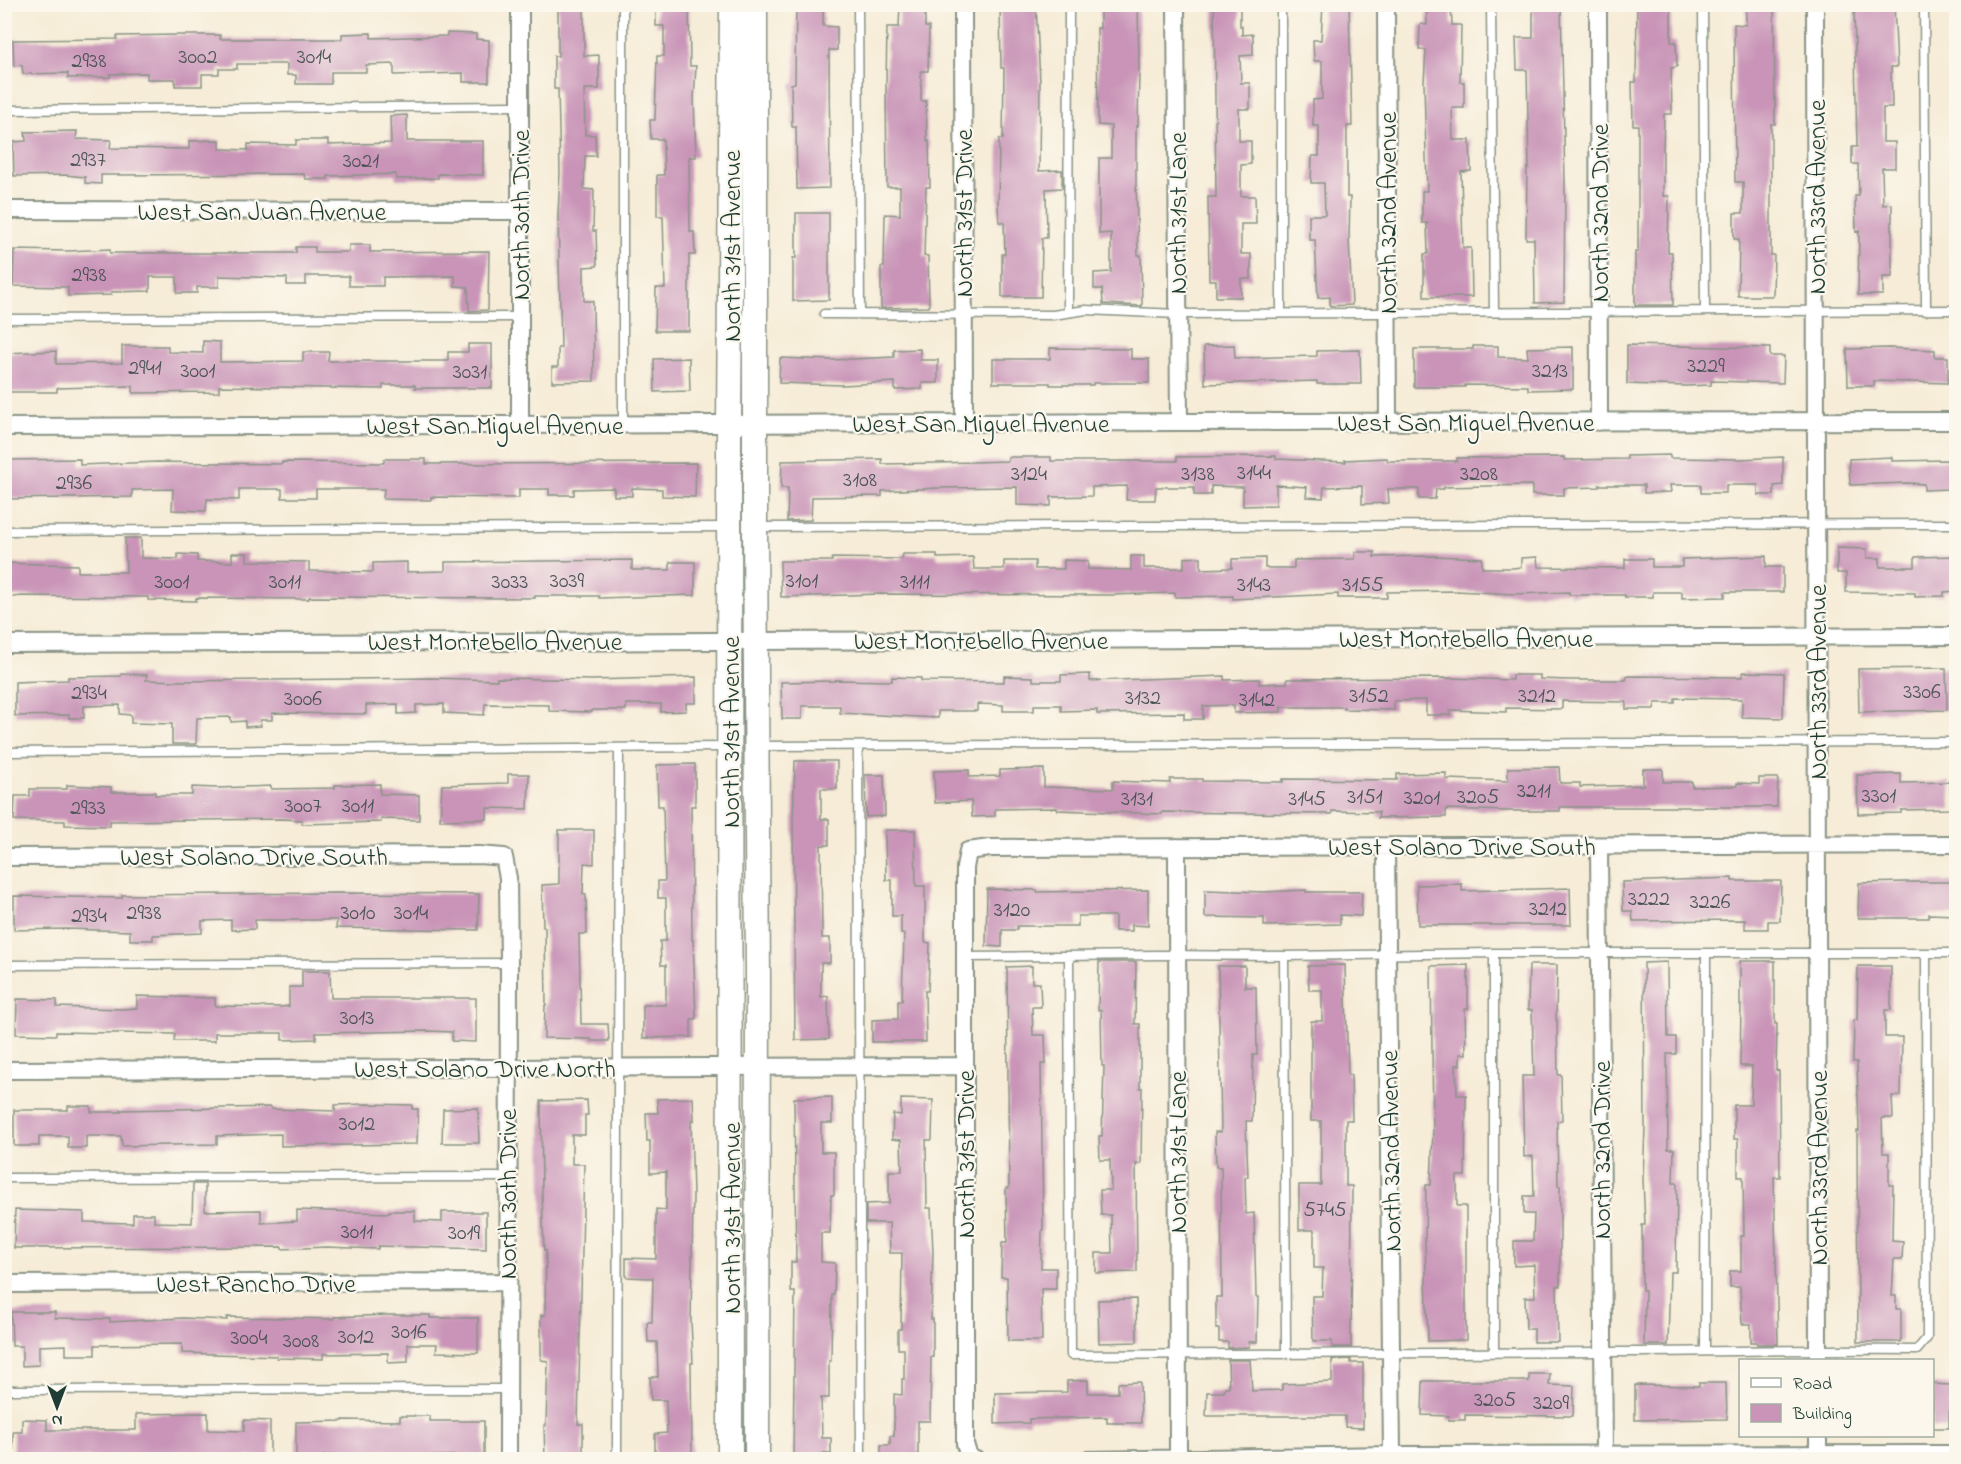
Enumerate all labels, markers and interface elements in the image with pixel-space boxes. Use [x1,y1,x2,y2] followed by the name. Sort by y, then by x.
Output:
[178,42,218,74] house number: 3002
[297,42,331,74] house number: 3014
[72,46,106,78] house number: 2938
[1800,99,1838,295] street label: North 33rd Avenue
[1371,112,1409,314] street label: North 32nd Avenue
[1583,123,1621,302] street label: North 32nd Drive
[947,128,985,297] street label: North 31st Drive
[504,129,542,300] street label: North 30th Drive
[1161,131,1199,294] street label: North 31st Lane
[70,145,106,177] house number: 2937
[343,146,379,178] house number: 3021
[715,150,753,342] street label: North 31st Avenue
[138,195,387,233] street label: West San Juan Avenue
[72,260,106,292] house number: 2938
[1687,351,1725,383] house number: 3229
[128,353,162,385] house number: 2941
[180,356,216,388] house number: 3001
[1532,356,1568,388] house number: 3213
[453,357,487,389] house number: 3031
[1337,406,1595,444] street label: West San Miguel Avenue
[852,407,1110,445] street label: West San Miguel Avenue
[366,409,624,447] street label: West San Miguel Avenue
[1237,458,1271,490] house number: 3144
[1011,459,1047,491] house number: 3124
[1181,459,1215,491] house number: 3138
[1460,459,1498,491] house number: 3208
[843,465,877,497] house number: 3108
[56,468,92,500] house number: 2936
[550,566,585,598] house number: 3039
[786,566,818,598] house number: 3101
[154,567,190,599] house number: 3001
[269,567,301,599] house number: 3011
[492,567,528,599] house number: 3033
[900,567,930,599] house number: 3111
[1237,570,1271,602] house number: 3143
[1342,570,1384,602] house number: 3155
[1801,584,1839,780] street label: North 33rd Avenue
[1339,622,1594,660] street label: West Montebello Avenue
[854,624,1109,662] street label: West Montebello Avenue
[368,625,623,663] street label: West Montebello Avenue
[714,636,752,828] street label: North 31st Avenue
[1903,677,1941,709] house number: 3306
[71,678,107,710] house number: 2934
[1349,681,1389,713] house number: 3152
[1518,681,1556,713] house number: 3212
[1125,683,1161,715] house number: 3132
[284,684,322,716] house number: 3006
[1239,685,1275,717] house number: 3142
[1517,776,1551,808] house number: 3211
[1862,781,1896,813] house number: 3301
[1347,782,1383,814] house number: 3151
[1457,782,1499,814] house number: 3205
[1404,783,1440,815] house number: 3201
[1121,784,1153,816] house number: 3131
[1288,784,1326,816] house number: 3145
[284,791,322,823] house number: 3007
[342,791,374,823] house number: 3011
[70,793,106,825] house number: 2933
[1328,830,1596,868] street label: West Solano Drive South
[120,840,388,878] street label: West Solano Drive South
[1628,884,1670,916] house number: 3222
[1690,887,1731,919] house number: 3226
[1529,894,1567,926] house number: 3212
[994,895,1030,927] house number: 3120
[127,898,161,930] house number: 2938
[340,898,376,930] house number: 3010
[394,898,428,930] house number: 3014
[71,901,107,933] house number: 2934
[340,1003,374,1035] house number: 3013
[1372,1049,1414,1252] street label: North 32nd Avenue
[354,1052,616,1090] street label: West Solano Drive North
[1585,1060,1623,1239] street label: North 32nd Drive
[949,1069,987,1238] street label: North 31st Drive
[1161,1070,1199,1233] street label: North 31st Lane
[1802,1070,1840,1266] street label: North 33rd Avenue
[491,1108,529,1279] street label: North 30th Drive
[339,1109,375,1141] house number: 3012
[715,1122,753,1314] street label: North 31st Avenue
[1303,1195,1347,1227] house number: 5745
[341,1217,373,1249] house number: 3011
[448,1218,480,1250] house number: 3019
[156,1267,356,1305] street label: West Rancho Drive
[391,1317,427,1349] house number: 3016
[338,1322,374,1354] house number: 3012
[230,1323,268,1355] house number: 3004
[283,1326,319,1358] house number: 3008
[1739,1359,1934,1437] legend
[1793,1372,1832,1398] text: Road
[27,1377,87,1437] north arrow
[1474,1385,1516,1417] house number: 3205
[1533,1388,1569,1420] house number: 3209
[1792,1402,1852,1429] text: Building
[51,1408,62,1432] text: N

